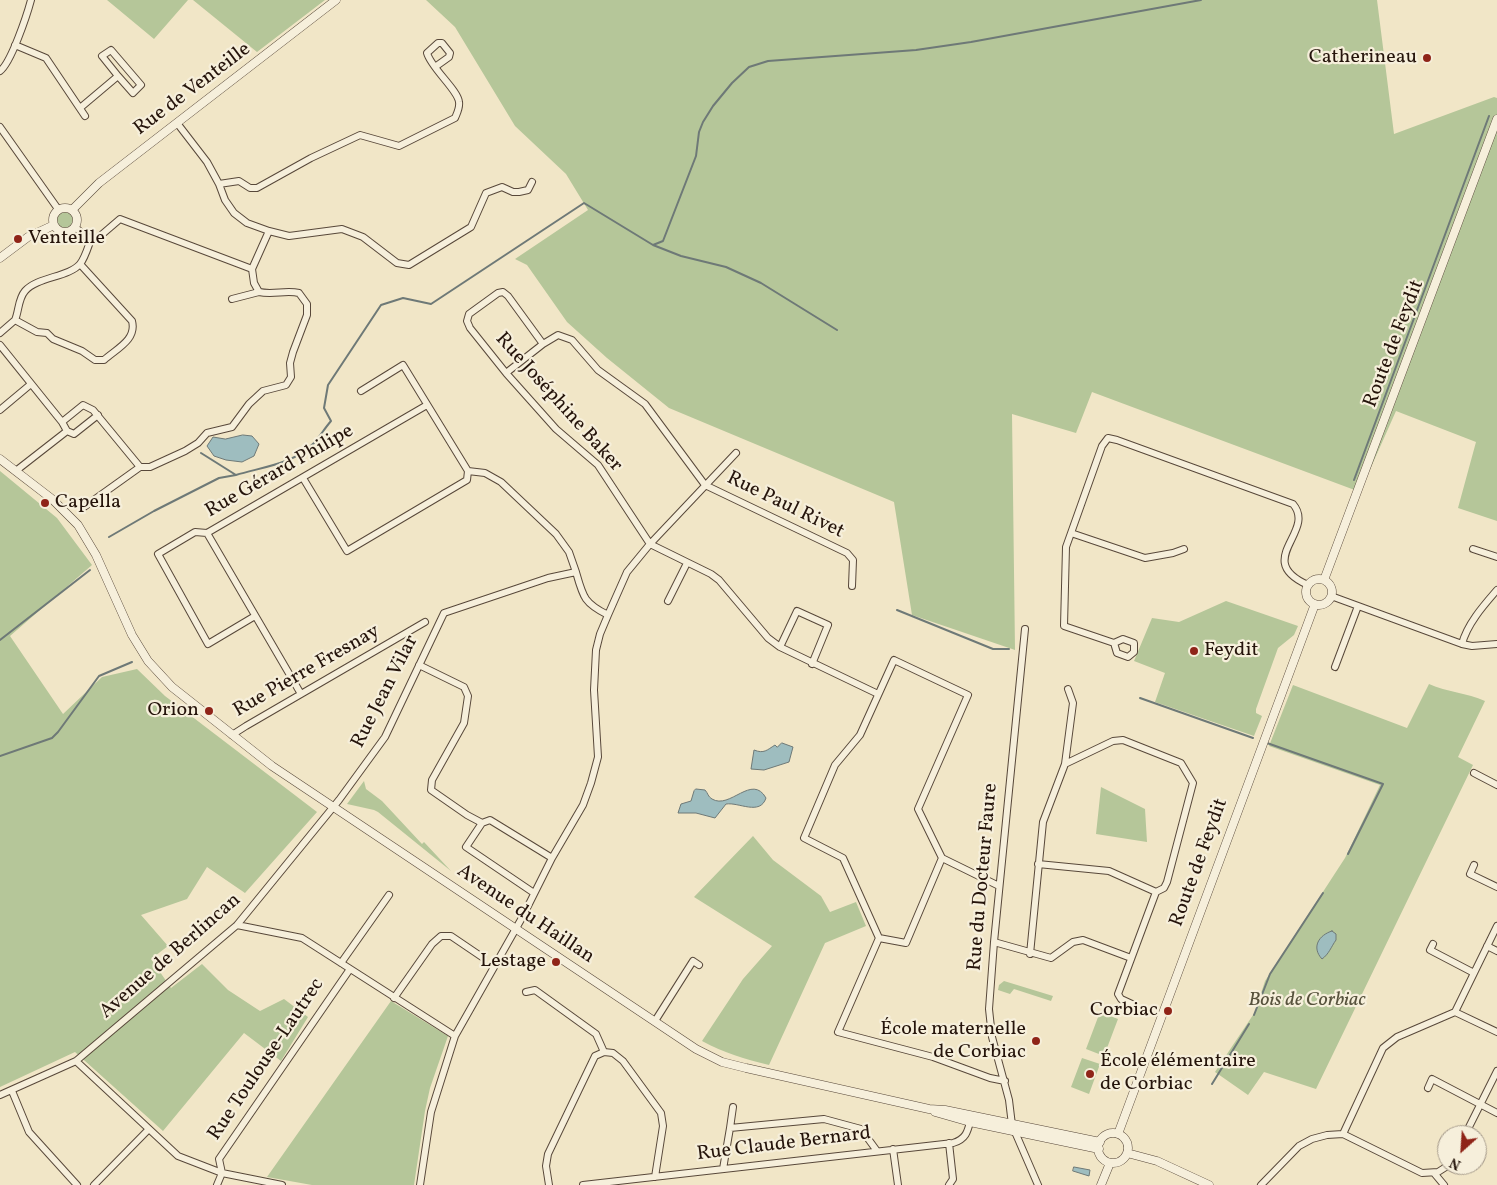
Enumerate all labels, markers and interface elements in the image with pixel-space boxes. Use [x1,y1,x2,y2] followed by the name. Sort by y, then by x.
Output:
[130,38,256,142] street label: Rue de Venteille
[1309,46,1417,70] place label: Catherineau
[1421,52,1433,64] marker: Catherineau
[28,227,105,251] place label: Venteille
[12,233,24,245] marker: Venteille
[1360,277,1430,411] street label: Route de Feydit
[489,328,627,478] street label: Rue Joséphine Baker
[202,420,358,524] street label: Rue Gérard Philipe
[722,467,848,545] street label: Rue Paul Rivet
[55,491,121,515] place label: Capella
[39,497,51,509] marker: Capella
[230,620,384,724] street label: Rue Pierre Fresnay
[347,632,425,752] street label: Rue Jean Vilar
[1204,639,1258,663] place label: Feydit
[1188,645,1200,657] marker: Feydit
[147,699,199,723] place label: Orion
[203,705,215,717] marker: Orion
[964,782,1004,972] street label: Rue du Docteur Faure
[1166,796,1234,930] street label: Route de Feydit
[452,860,598,970] street label: Avenue du Haillan
[95,889,247,1025] street label: Avenue de Berlincan
[480,950,546,974] place label: Lestage
[550,956,562,968] marker: Lestage
[204,974,330,1146] street label: Rue Toulouse-Lautrec
[1248,989,1366,1013] park label: Bois de Corbiac
[1090,999,1158,1023] place label: Corbiac
[1162,1005,1174,1017] marker: Corbiac
[880,1018,1026,1065] place label: École maternelle de Corbiac
[1030,1035,1042,1047] marker: École maternelle de Corbiac
[1100,1050,1256,1097] place label: École élémentaire de Corbiac
[1084,1068,1096,1080] marker: École élémentaire de Corbiac
[696,1122,872,1168] street label: Rue Claude Bernard
[1437,1125,1487,1175] north arrow
[1447,1152,1464,1174] text: N

